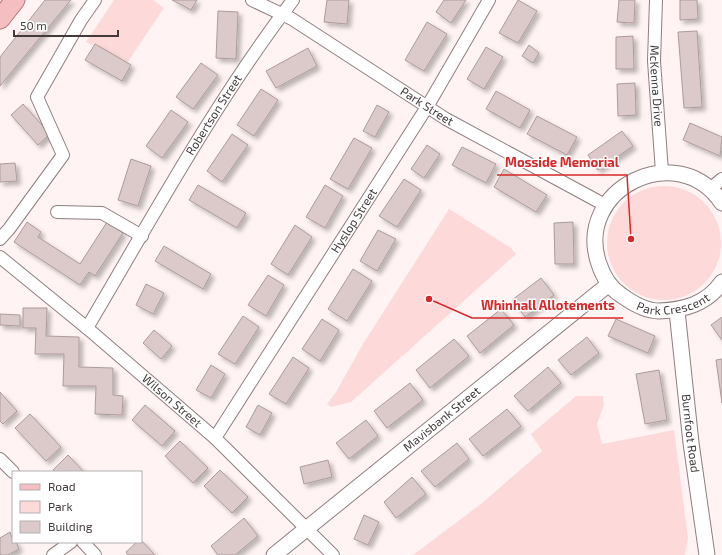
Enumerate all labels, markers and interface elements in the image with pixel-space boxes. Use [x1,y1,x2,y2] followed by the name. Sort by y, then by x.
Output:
[14,12,118,38] scale bar
[20,18,47,32] text: 50 m
[648,45,667,127] street label: McKenna Drive
[182,71,244,157] street label: Robertson Street
[398,83,457,128] street label: Park Street
[497,150,627,175] callout: Mosside Memorial
[505,154,620,170] text: Mosside Memorial
[327,185,379,255] street label: Hyslop Street
[635,290,712,317] street label: Park Crescent
[472,293,623,318] callout: Whinhall Allotements
[481,297,615,313] text: Whinhall Allotements
[140,371,205,430] street label: Wilson Street
[400,383,483,454] street label: Mavisbank Street
[680,393,703,473] street label: Burnfoot Road
[12,471,142,543] legend
[48,479,76,493] text: Road
[48,499,73,513] text: Park
[48,519,93,533] text: Building

